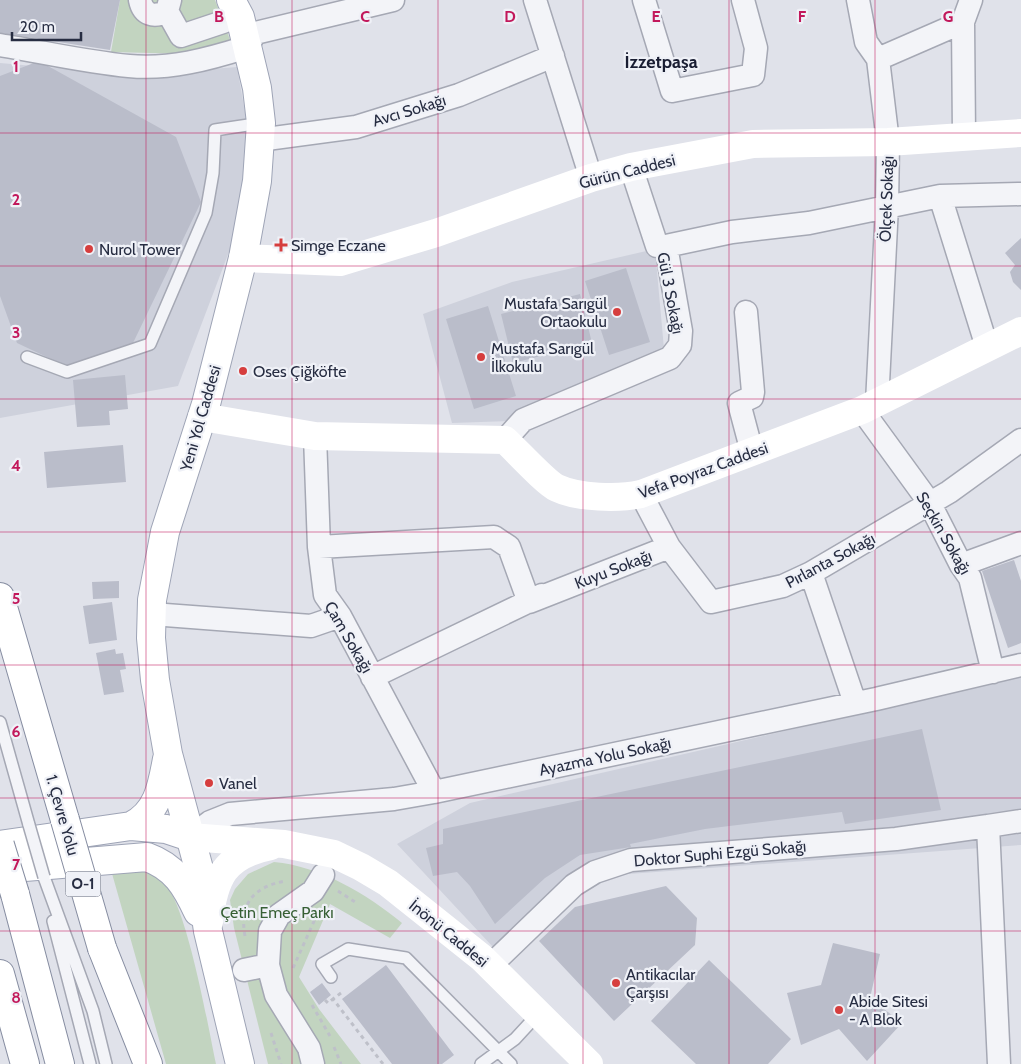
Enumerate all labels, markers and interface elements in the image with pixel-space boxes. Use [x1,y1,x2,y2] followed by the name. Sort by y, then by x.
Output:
[214,7,224,26] text: B
[360,7,370,26] text: C
[504,7,516,26] text: D
[651,7,661,26] text: E
[798,7,807,26] text: F
[943,7,953,26] text: G
[12,10,81,42] scale bar
[20,18,55,36] text: 20 m
[624,51,698,73] district label: İzzetpaşa
[13,57,19,76] text: 1
[370,90,448,131] street label: Avcı Sokağı
[577,150,677,193] street label: Gürün Caddesi
[875,156,898,242] street label: Ölçek Sokağı
[12,190,20,209] text: 2
[291,236,386,255] place label: Simge Eczane
[275,239,287,251] marker: Simge Eczane
[99,240,181,259] place label: Nurol Tower
[83,243,95,255] marker: Nurol Tower
[653,251,688,336] street label: Gül 3 Sokağı
[504,294,607,331] place label: Mustafa Sarıgül Ortaokulu
[611,306,623,318] marker: Mustafa Sarıgül Ortaokulu
[12,323,20,342] text: 3
[491,339,594,376] place label: Mustafa Sarıgül İlkokulu
[475,351,487,363] marker: Mustafa Sarıgül İlkokulu
[253,362,346,381] place label: Oses Çiğköfte
[176,363,225,474] street label: Yeni Yol Caddesi
[237,365,249,377] marker: Oses Çiğköfte
[636,438,771,503] street label: Vefa Poyraz Caddesi
[11,456,21,475] text: 4
[912,489,975,578] street label: Seçkin Sokağı
[782,529,878,592] street label: Pırlanta Sokağı
[572,546,655,593] street label: Kuyu Sokağı
[12,589,20,608] text: 5
[320,598,377,676] street label: Çam Sokağı
[12,722,21,741] text: 6
[537,733,673,780] street label: Ayazma Yolu Sokağı
[42,773,83,858] street label: 1. Çevre Yolu
[219,774,257,793] place label: Vanel
[203,777,215,789] marker: Vanel
[633,836,807,871] street label: Doktor Suphi Ezgü Sokağı
[12,855,21,874] text: 7
[66,872,100,896] road number: O-1
[405,896,492,971] street label: İnönü Caddesi
[220,903,334,922] park label: Çetin Emeç Parkı
[626,965,696,1002] place label: Antikacılar Çarşısı
[610,977,622,989] marker: Antikacılar Çarşısı
[11,988,21,1007] text: 8
[849,992,928,1029] place label: Abide Sitesi - A Blok
[833,1004,845,1016] marker: Abide Sitesi - A Blok

